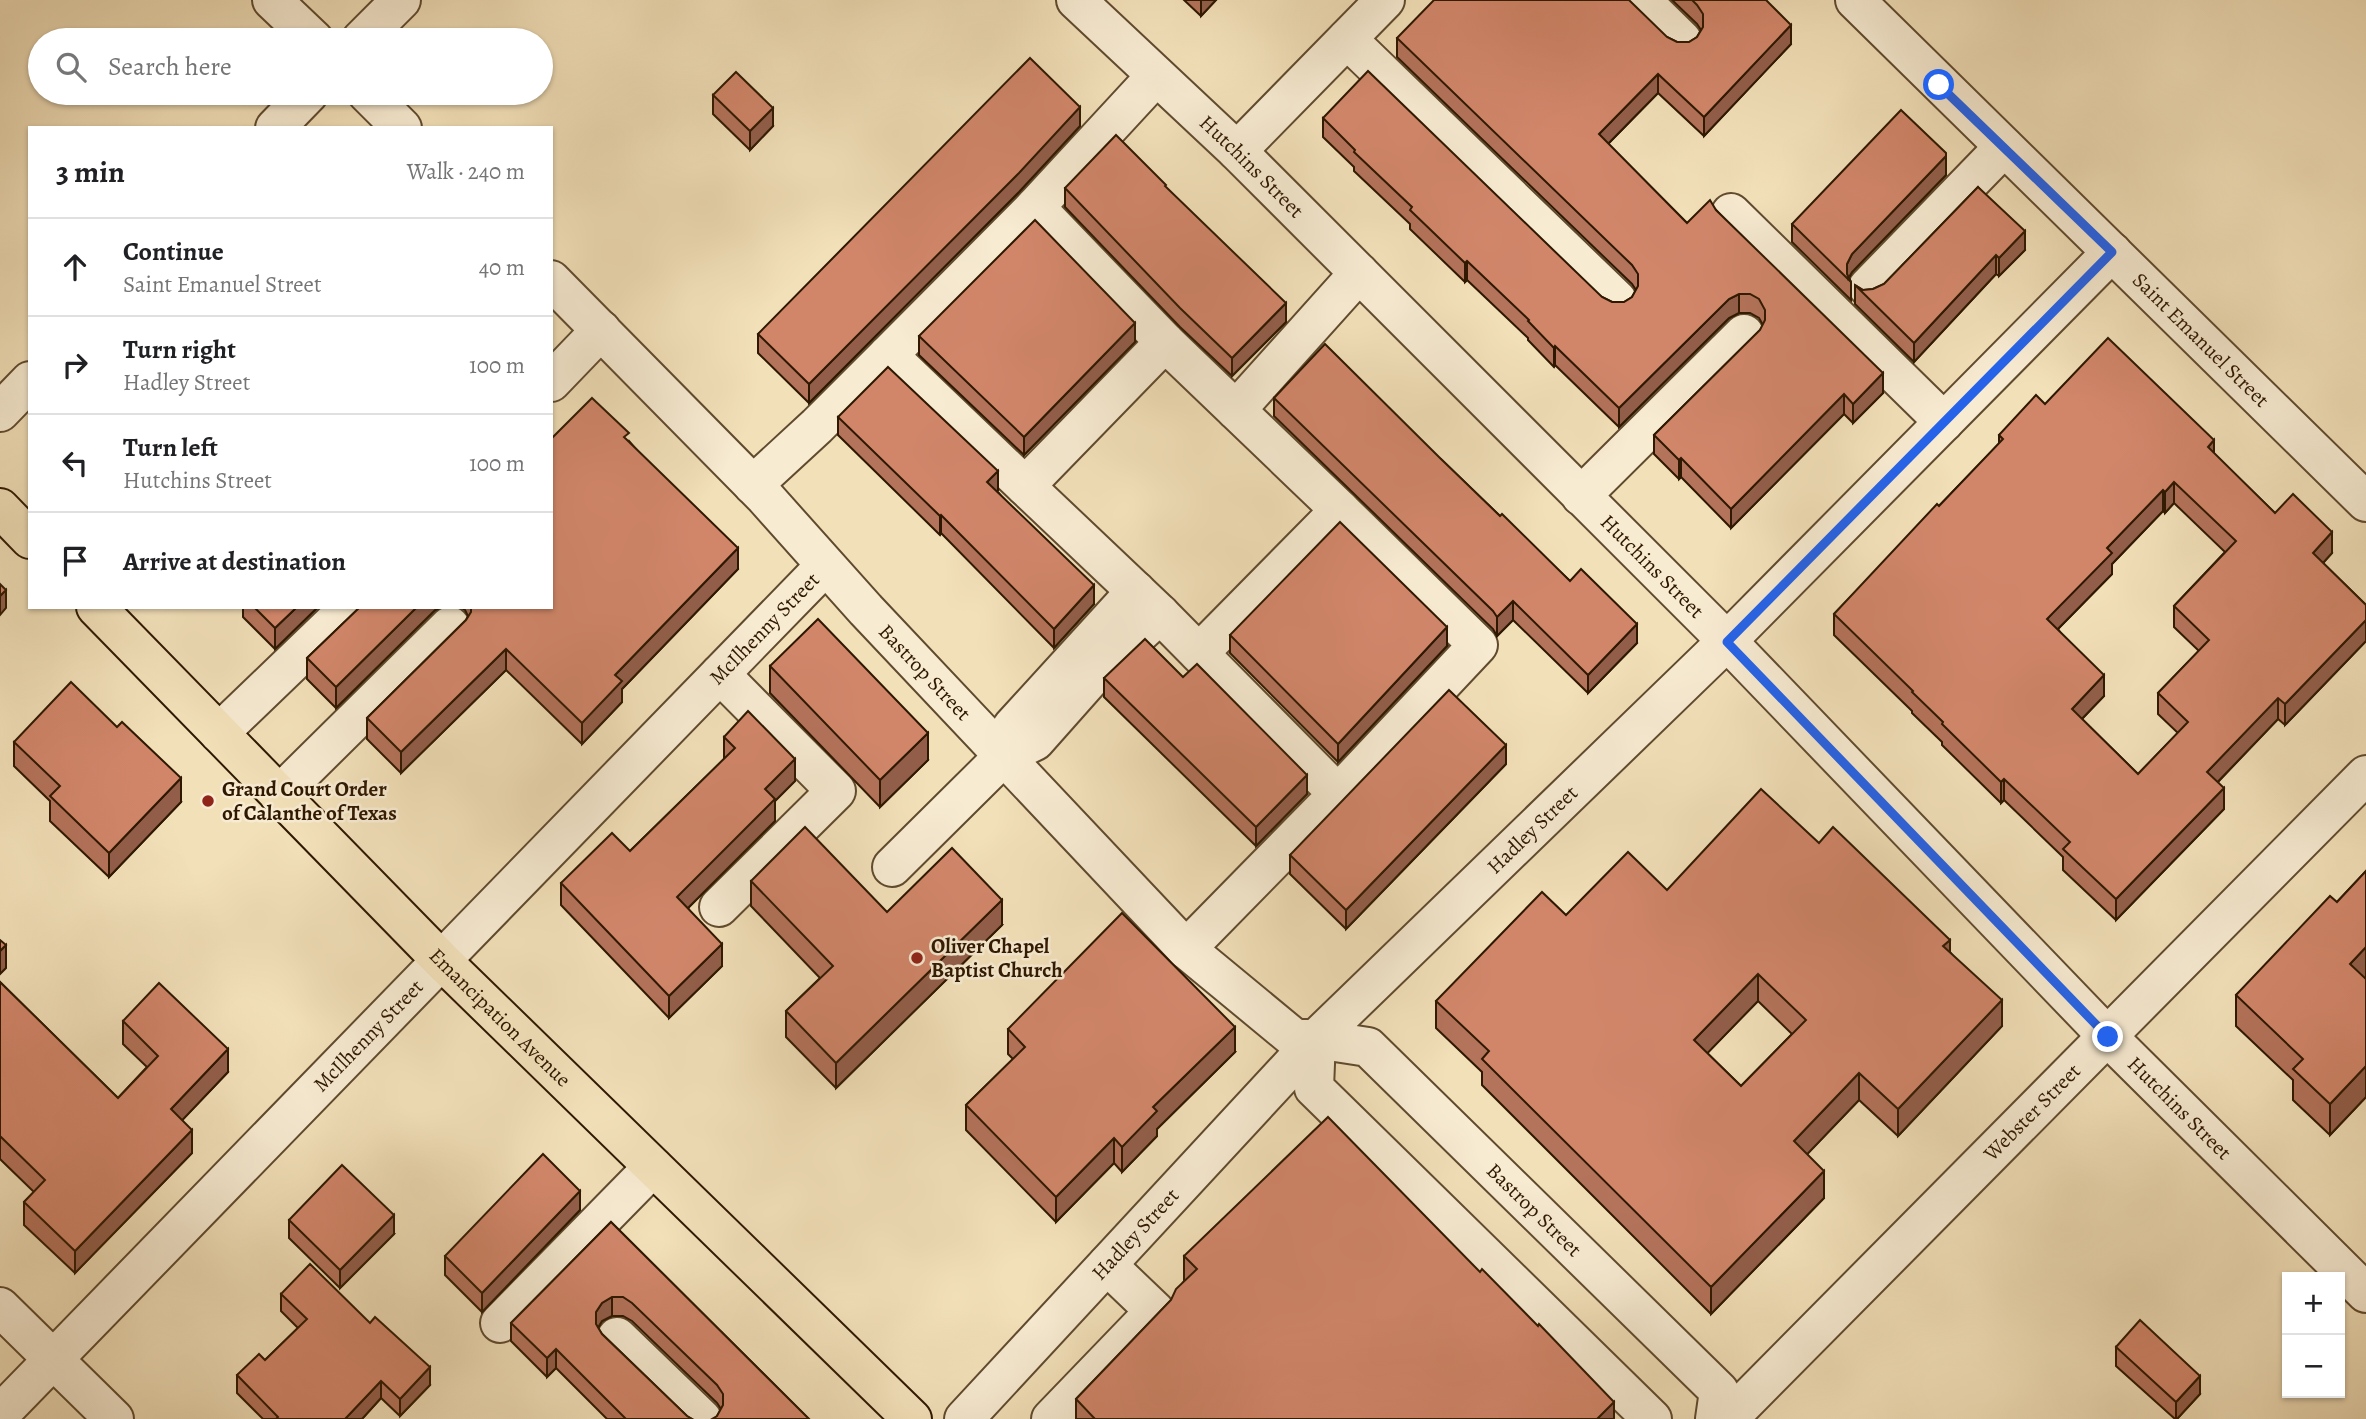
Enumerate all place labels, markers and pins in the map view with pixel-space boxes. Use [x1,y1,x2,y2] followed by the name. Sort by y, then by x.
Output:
[222,775,397,827] place label: Grand Court Order of Calanthe of Texas
[200,793,216,809] marker: Grand Court Order of Calanthe of Texas
[931,932,1063,984] place label: Oliver Chapel Baptist Church
[909,950,925,966] marker: Oliver Chapel Baptist Church

